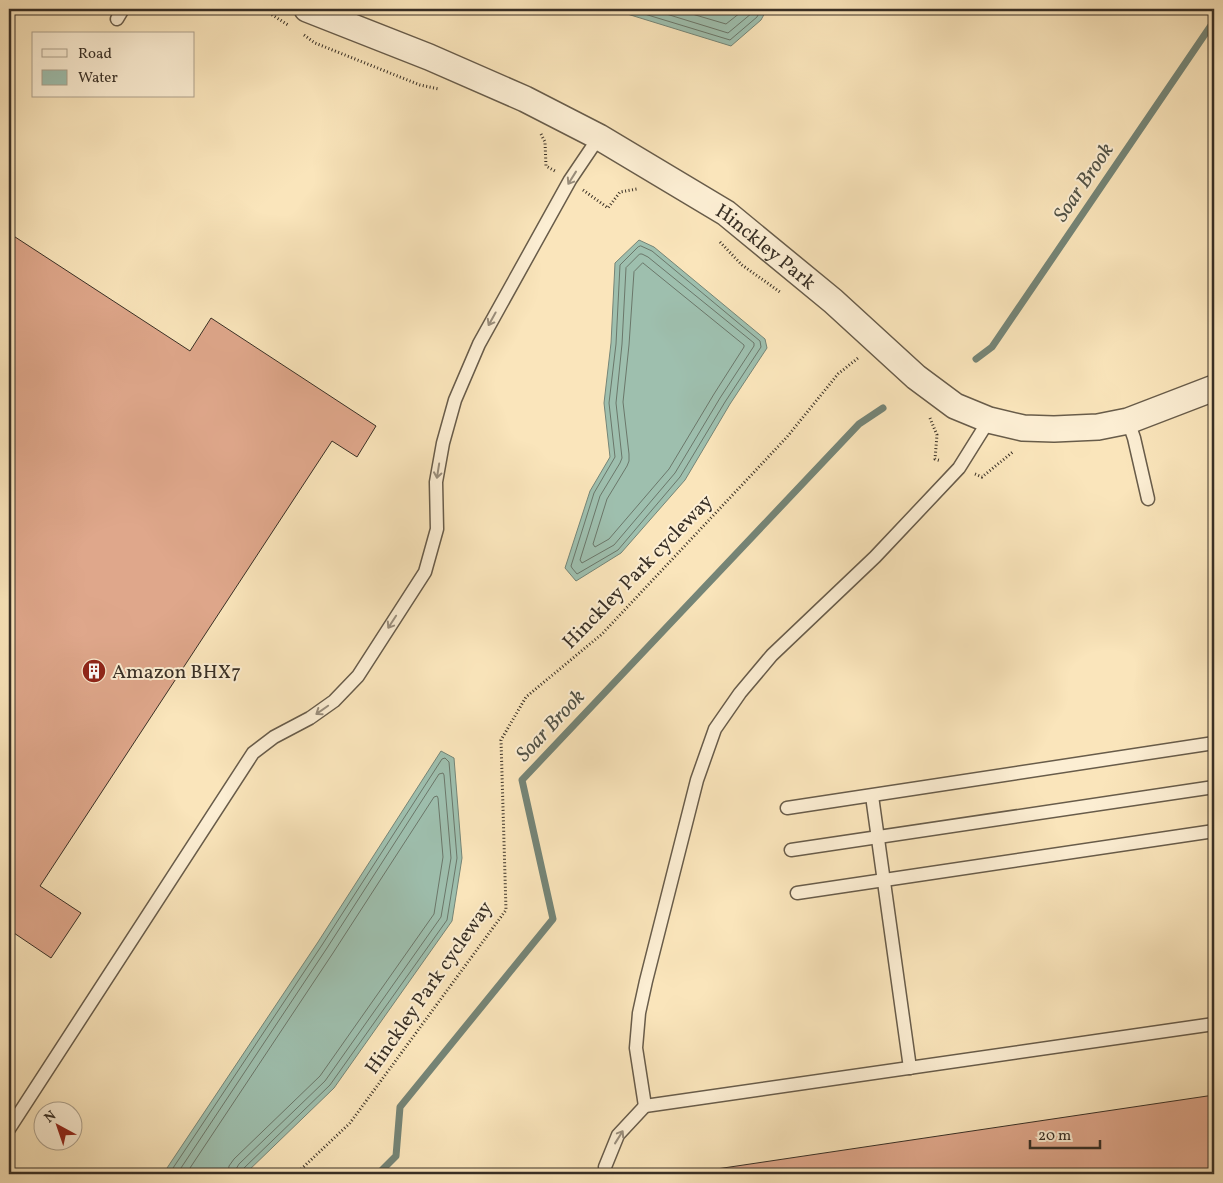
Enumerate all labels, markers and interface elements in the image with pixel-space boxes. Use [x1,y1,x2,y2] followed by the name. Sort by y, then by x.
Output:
[32,32,195,98] legend
[78,44,112,65] text: Road
[78,68,118,89] text: Water
[1047,137,1121,228] water label: Soar Brook
[567,170,577,184] one-way arrow
[710,198,821,297] street label: Hinckley Park
[487,312,497,326] one-way arrow
[433,463,443,479] one-way arrow
[557,489,720,656] street label: Hinckley Park cycleway
[387,615,397,629] one-way arrow
[81,658,107,684] building icon: Amazon BHX7
[112,659,241,687] place label: Amazon BHX7
[510,683,592,769] water label: Soar Brook
[316,704,329,715] one-way arrow
[359,896,500,1080] street label: Hinckley Park cycleway
[32,1100,82,1150] north arrow
[41,1107,61,1128] text: N
[1030,1118,1100,1150] scale bar
[1038,1126,1071,1147] text: 20 m
[614,1130,624,1144] one-way arrow

